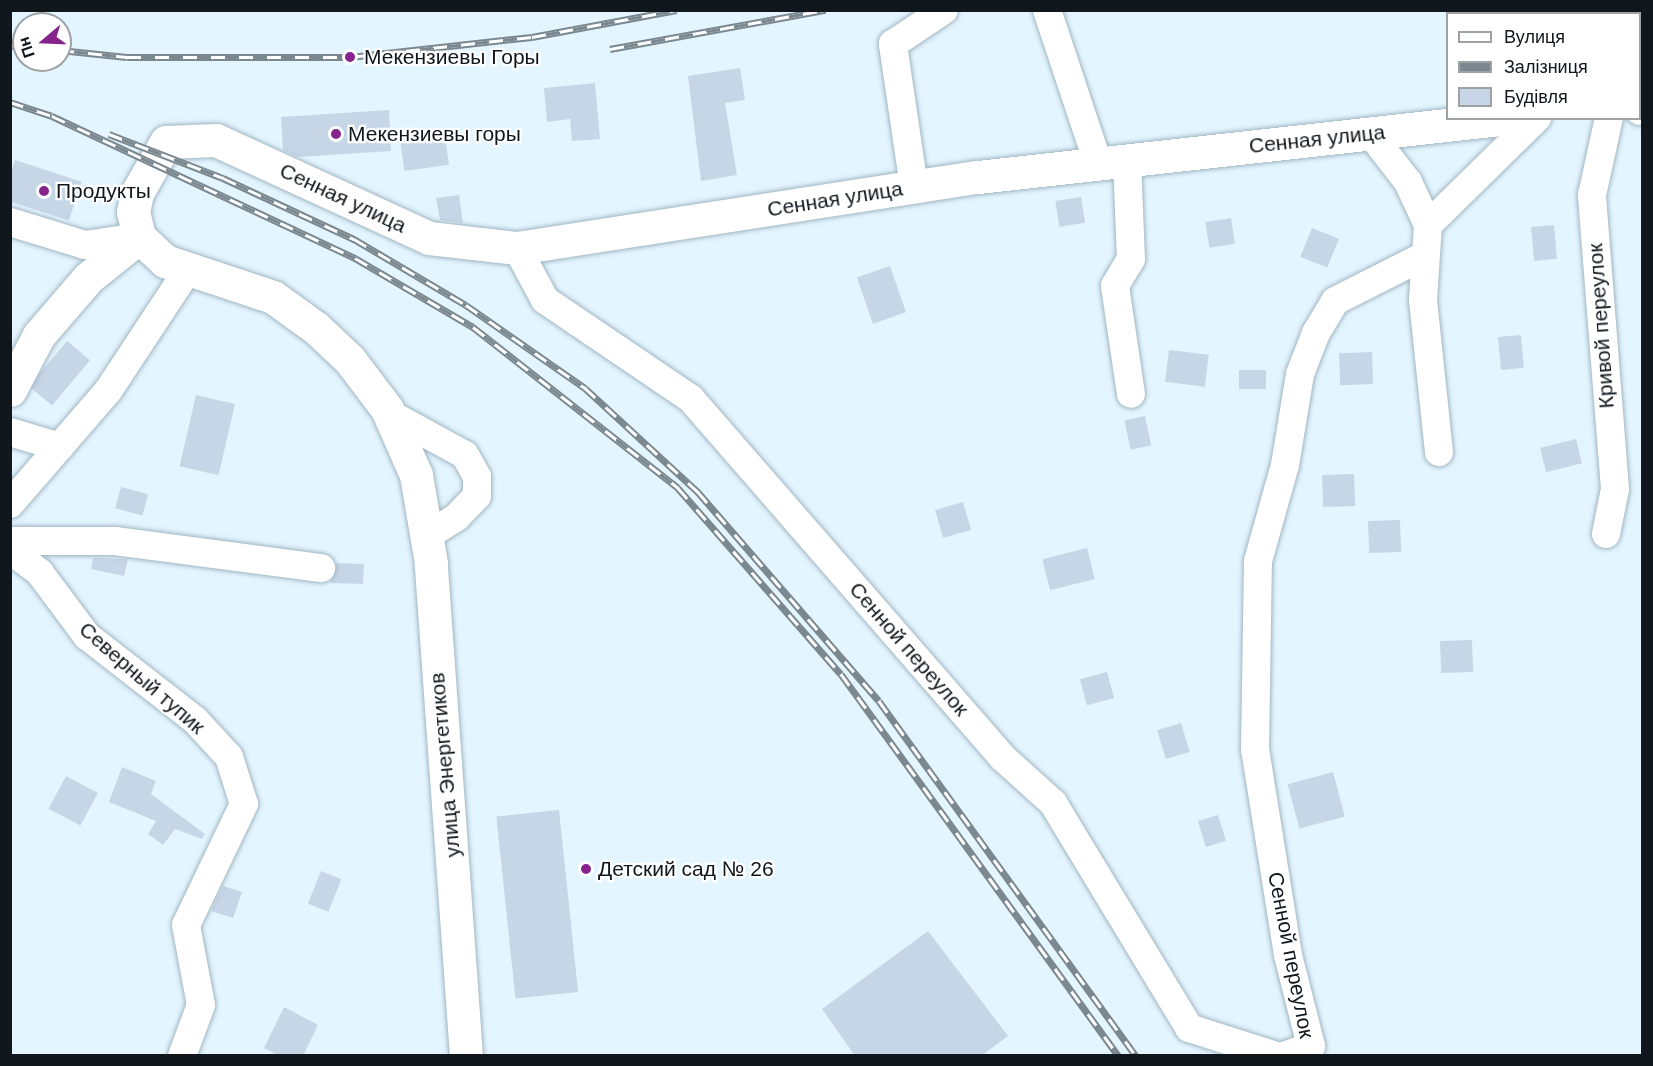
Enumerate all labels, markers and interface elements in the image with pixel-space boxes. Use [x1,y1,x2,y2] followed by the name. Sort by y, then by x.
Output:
[12,12,72,72] north arrow
[1446,12,1641,120] legend
[1504,27,1565,47] text: Вулиця
[15,35,38,60] text: Пн
[364,44,540,70] place label: Мекензиевы Горы
[341,48,359,66] marker: Мекензиевы Горы
[1504,57,1588,77] text: Залізниця
[1504,87,1568,107] text: Будівля
[1248,119,1386,159] street label: Сенная улица
[348,121,521,147] place label: Мекензиевы горы
[329,127,343,141] marker: Мекензиевы горы
[276,158,410,238] street label: Сенная улица
[766,176,904,222] street label: Сенная улица
[56,178,151,204] place label: Продукты
[37,184,51,198] marker: Продукты
[1583,243,1619,409] street label: Кривой переулок
[844,577,974,721] street label: Сенной переулок
[74,617,210,739] street label: Северный тупик
[424,672,466,858] street label: улица Энергетиков
[598,856,774,882] place label: Детский сад № 26
[579,862,593,876] marker: Детский сад № 26
[1263,870,1319,1040] street label: Сенной переулок

